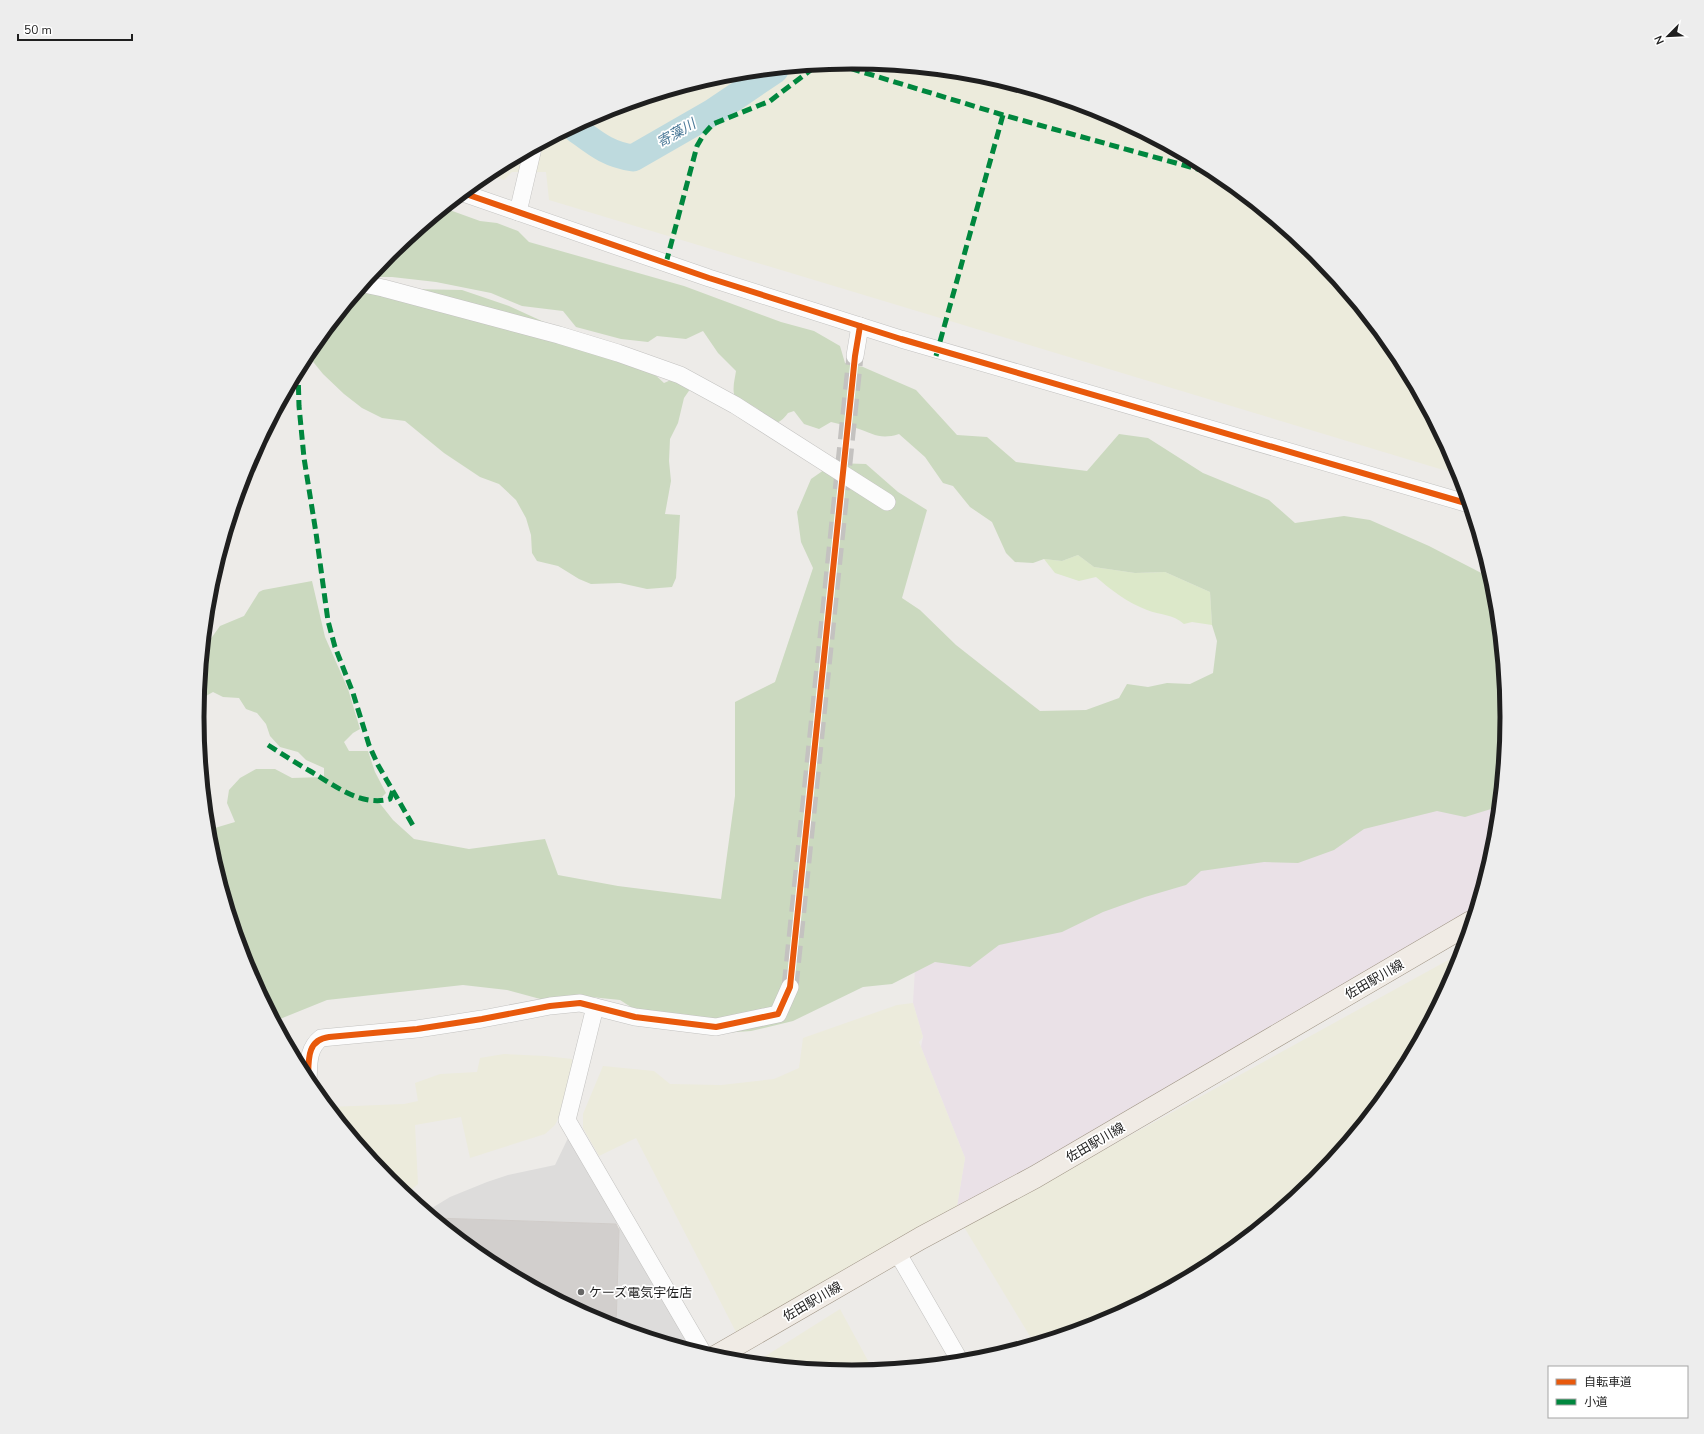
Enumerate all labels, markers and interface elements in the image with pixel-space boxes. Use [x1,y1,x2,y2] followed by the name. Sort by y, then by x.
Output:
[18,16,132,42] scale bar
[1648,16,1688,56] north arrow
[24,22,52,38] text: 50 m
[1651,33,1668,47] text: N
[653,114,701,152] water label: 寄藻川
[1342,956,1407,1004] street label: 佐田駅川線
[1063,1119,1128,1167] street label: 佐田駅川線
[780,1278,845,1326] street label: 佐田駅川線
[589,1284,692,1302] place label: ケーズ電気宇佐店
[576,1287,586,1297] marker: ケーズ電気宇佐店
[1548,1366,1688,1418] legend
[1584,1374,1632,1390] text: 自転車道
[1584,1394,1608,1410] text: 小道

